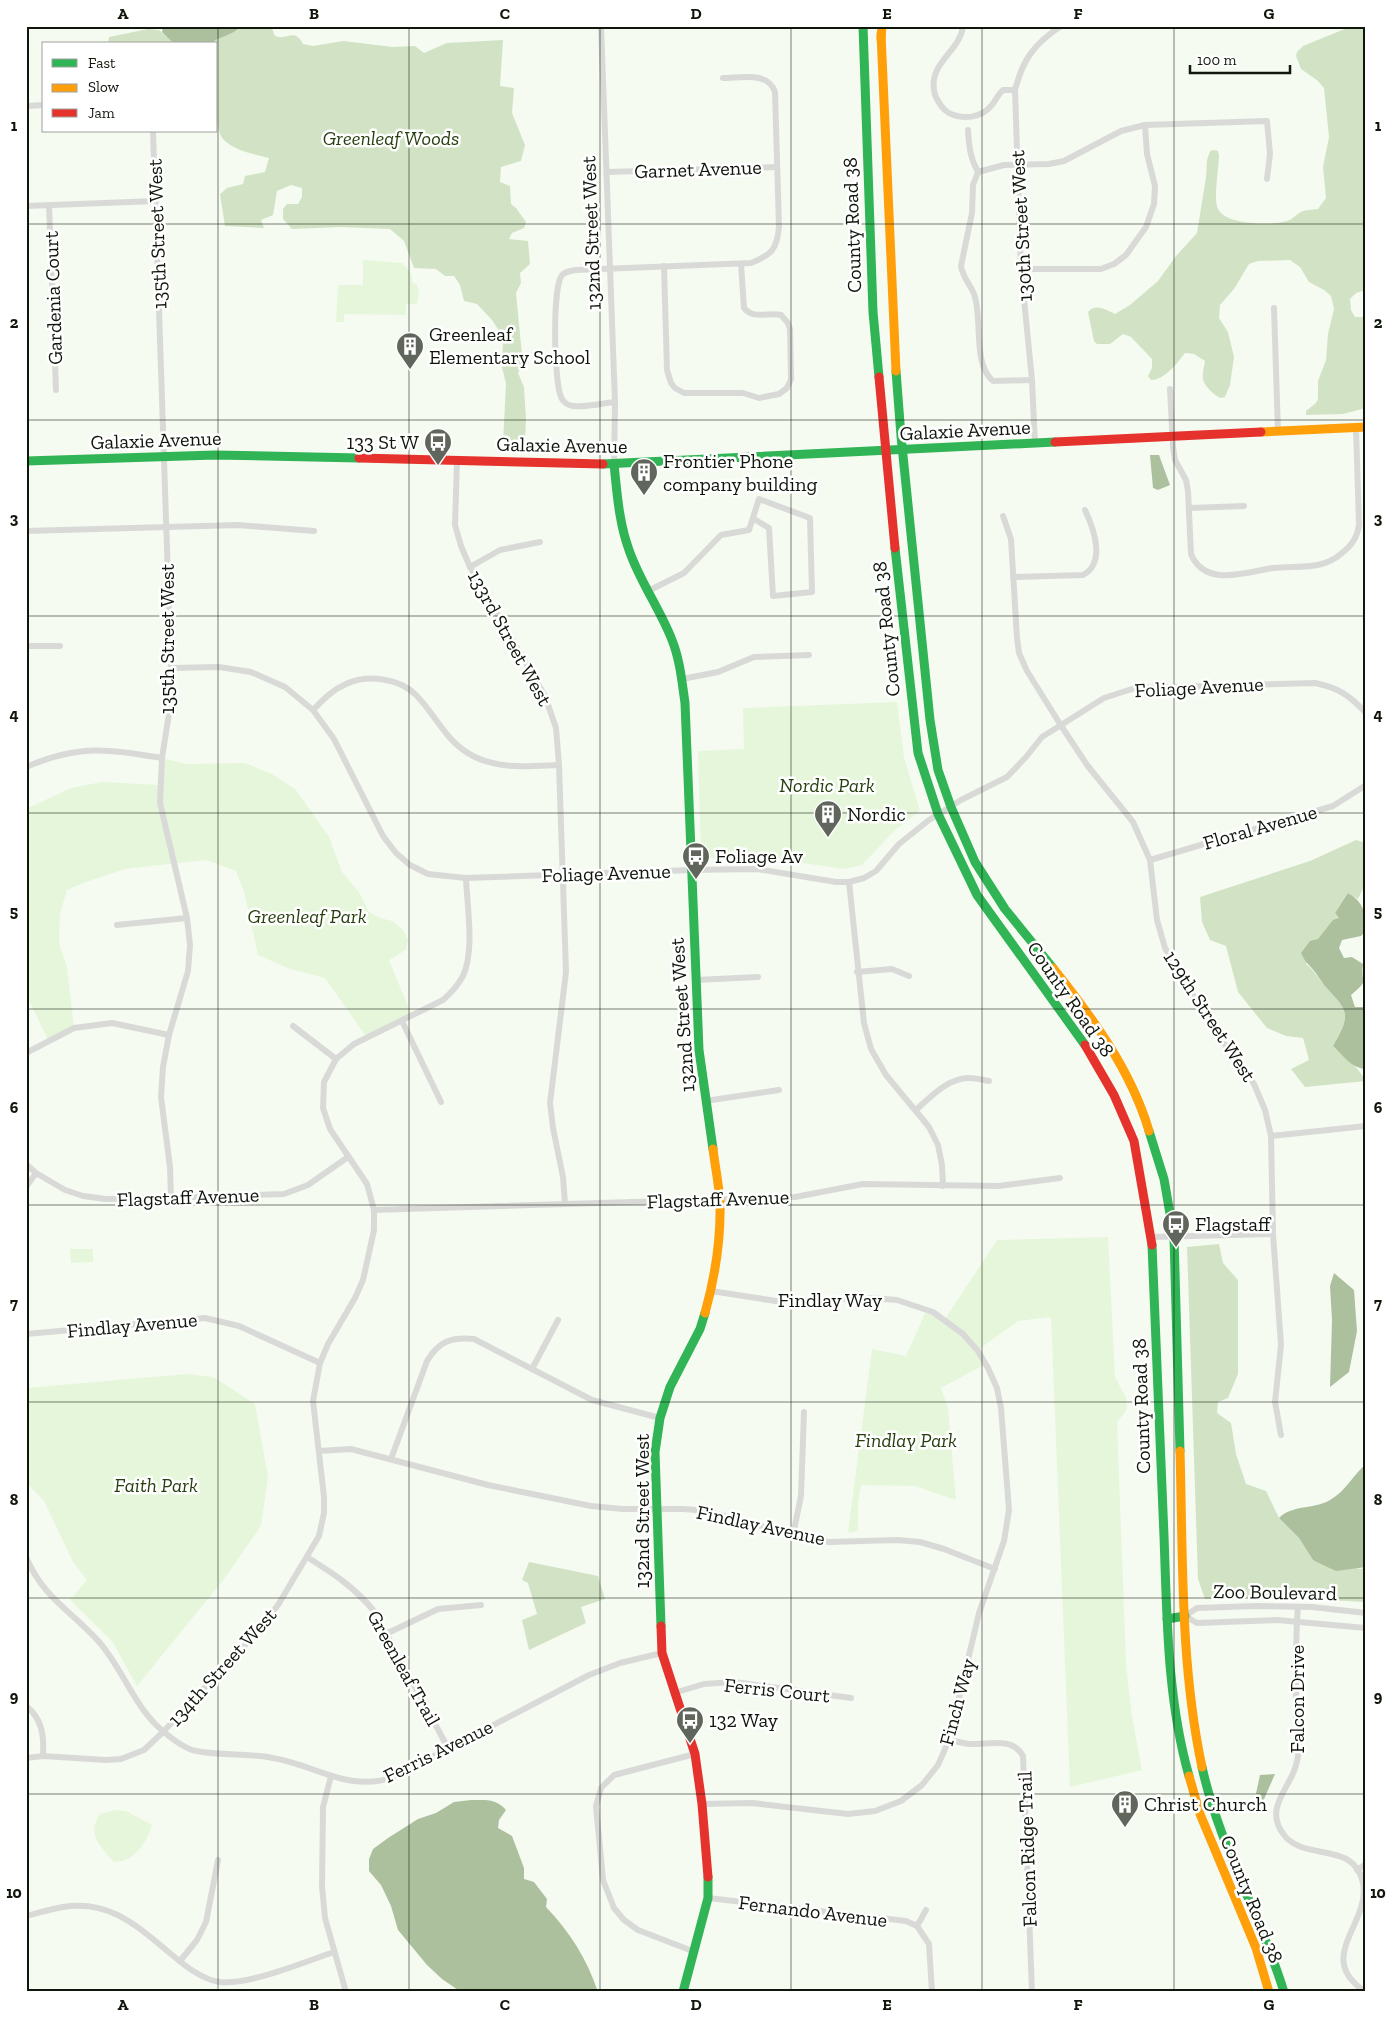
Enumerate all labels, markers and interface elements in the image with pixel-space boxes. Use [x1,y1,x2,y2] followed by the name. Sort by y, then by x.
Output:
[118,4,129,23] text: A
[309,4,319,23] text: B
[500,4,510,23] text: C
[690,4,702,23] text: D
[882,4,892,23] text: E
[1073,4,1083,23] text: F
[1264,4,1275,23] text: G
[42,42,218,132] legend
[1190,42,1290,74] scale bar
[1197,51,1236,69] text: 100 m
[88,54,116,72] text: Fast
[88,78,120,96] text: Slow
[88,104,115,122] text: Jam
[11,116,18,135] text: 1
[1375,116,1382,135] text: 1
[323,126,459,150] park label: Greenleaf Woods
[1005,149,1037,302] street label: 130th Street West
[576,155,606,311] street label: 132nd Street West
[634,155,762,183] street label: Garnet Avenue
[838,157,866,293] street label: County Road 38
[142,158,172,310] street label: 135th Street West
[39,230,67,365] street label: Gardenia Court
[10,313,19,332] text: 2
[1374,313,1383,332] text: 2
[429,322,590,369] place label: Greenleaf Elementary School
[395,331,425,370] building icon: Greenleaf Elementary School
[899,415,1031,445] street label: Galaxie Avenue
[90,426,222,454] street label: Galaxie Avenue
[423,427,453,466] bus stop icon: 133 St W
[347,430,419,454] place label: 133 St W
[496,432,628,458] street label: Galaxie Avenue
[663,449,818,496] place label: Frontier Phone company building
[629,457,659,496] building icon: Frontier Phone company building
[10,509,19,528] text: 3
[1374,509,1383,528] text: 3
[867,560,905,698] street label: County Road 38
[155,563,179,714] street label: 135th Street West
[463,566,557,710] street label: 133rd Street West
[1134,672,1264,702] street label: Foliage Avenue
[9,705,19,724] text: 4
[1373,705,1383,724] text: 4
[779,773,875,797] park label: Nordic Park
[813,799,843,838] building icon: Nordic
[1200,799,1320,855] street label: Floral Avenue
[847,802,906,826] place label: Nordic
[681,841,711,880] bus stop icon: Foliage Av
[715,844,803,868] place label: Foliage Av
[541,859,671,887] street label: Foliage Avenue
[10,902,18,921] text: 5
[1374,902,1382,921] text: 5
[247,904,367,928] park label: Greenleaf Park
[665,936,699,1093] street label: 132nd Street West
[1022,937,1120,1061] street label: County Road 38
[1159,946,1262,1087] street label: 129th Street West
[10,1098,19,1117] text: 6
[1374,1098,1383,1117] text: 6
[116,1183,260,1211] street label: Flagstaff Avenue
[646,1185,790,1213] street label: Flagstaff Avenue
[1161,1209,1191,1248] bus stop icon: Flagstaff
[1195,1212,1272,1236] place label: Flagstaff
[778,1288,883,1312] street label: Findlay Way
[10,1294,18,1313] text: 7
[1374,1294,1382,1313] text: 7
[66,1307,198,1343] street label: Findlay Avenue
[1127,1338,1155,1474] street label: County Road 38
[855,1428,957,1452] park label: Findlay Park
[630,1433,654,1588] street label: 132nd Street West
[114,1473,198,1497] park label: Faith Park
[10,1490,19,1509] text: 8
[1374,1490,1383,1509] text: 8
[695,1500,827,1550] street label: Findlay Avenue
[1213,1579,1337,1605] street label: Zoo Boulevard
[163,1602,282,1731] street label: 134th Street West
[362,1606,446,1730] street label: Greenleaf Trail
[1285,1645,1309,1753] street label: Falcon Drive
[934,1655,980,1748] street label: Finch Way
[723,1673,832,1708] street label: Ferris Court
[10,1687,19,1706] text: 9
[1374,1687,1383,1706] text: 9
[675,1705,705,1744] bus stop icon: 132 Way
[709,1708,779,1732] place label: 132 Way
[379,1714,497,1788] street label: Ferris Avenue
[1012,1771,1042,1927] street label: Falcon Ridge Trail
[1110,1789,1140,1828] building icon: Christ Church
[1144,1792,1268,1816] place label: Christ Church
[1215,1832,1289,1966] street label: County Road 38
[6,1883,22,1902] text: 10
[1370,1883,1386,1902] text: 10
[737,1890,889,1932] street label: Fernando Avenue
[118,1995,129,2014] text: A
[309,1995,319,2014] text: B
[500,1995,510,2014] text: C
[690,1995,702,2014] text: D
[882,1995,892,2014] text: E
[1073,1995,1083,2014] text: F
[1264,1995,1275,2014] text: G

